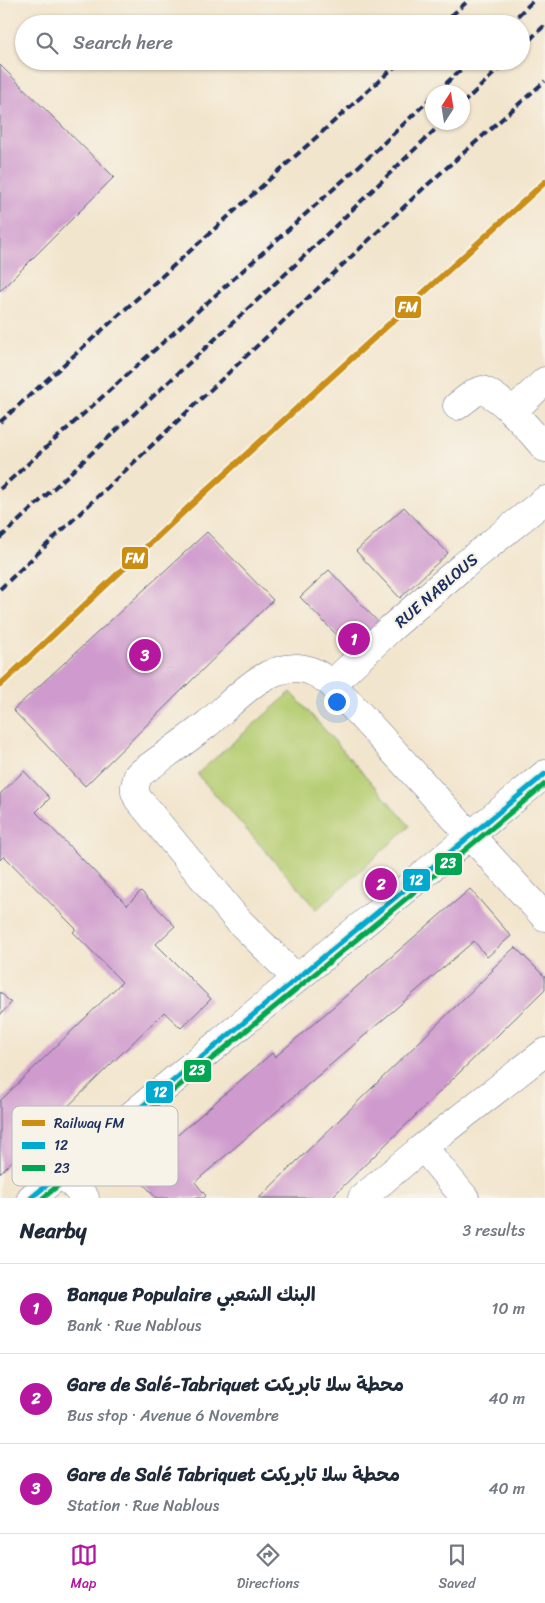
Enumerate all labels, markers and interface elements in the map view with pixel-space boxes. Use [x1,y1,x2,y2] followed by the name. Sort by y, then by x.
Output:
[15,15,530,70] search box
[73,26,173,59] text: Search here
[33,29,61,57] icon: search
[425,85,470,130] north arrow
[394,295,422,319] line badge: FM
[397,295,419,320] text: FM
[388,545,485,635] street label: RUE NABLOUS
[121,546,149,570] line badge: FM
[124,546,146,571] text: FM
[338,620,370,658] pin: 1
[129,636,161,674] pin: 3
[324,689,350,715] your location
[439,851,456,876] text: 23
[434,852,463,876] line badge: 23
[365,865,397,903] pin: 2
[402,868,431,892] line badge: 12
[409,868,424,893] text: 12
[188,1058,205,1083] text: 23
[183,1059,212,1083] line badge: 23
[145,1080,174,1104] line badge: 12
[153,1080,168,1105] text: 12
[12,1106,178,1186] legend
[54,1111,125,1136] text: Railway FM
[54,1133,68,1158] text: 12
[54,1156,70,1181] text: 23
[20,1212,86,1250] text: Nearby
[462,1216,525,1245] text: 3 results
[67,1278,316,1311] text: Banque Populaire البنك الشعبي
[33,1294,39,1323] text: 1
[492,1294,525,1323] text: 10 m
[67,1311,201,1340] text: Bank · Rue Nablous
[67,1368,404,1401] text: Gare de Salé-Tabriquet محطة سلا تابريكت
[31,1384,41,1413] text: 2
[488,1384,525,1413] text: 40 m
[67,1401,279,1430] text: Bus stop · Avenue 6 Novembre
[67,1458,400,1491] text: Gare de Salé Tabriquet محطة سلا تابريكت
[32,1474,40,1503] text: 3
[488,1474,525,1503] text: 40 m
[67,1491,219,1520] text: Station · Rue Nablous
[70,1541,98,1596] tab: Map
[237,1541,299,1596] tab: Directions
[439,1541,475,1596] tab: Saved

